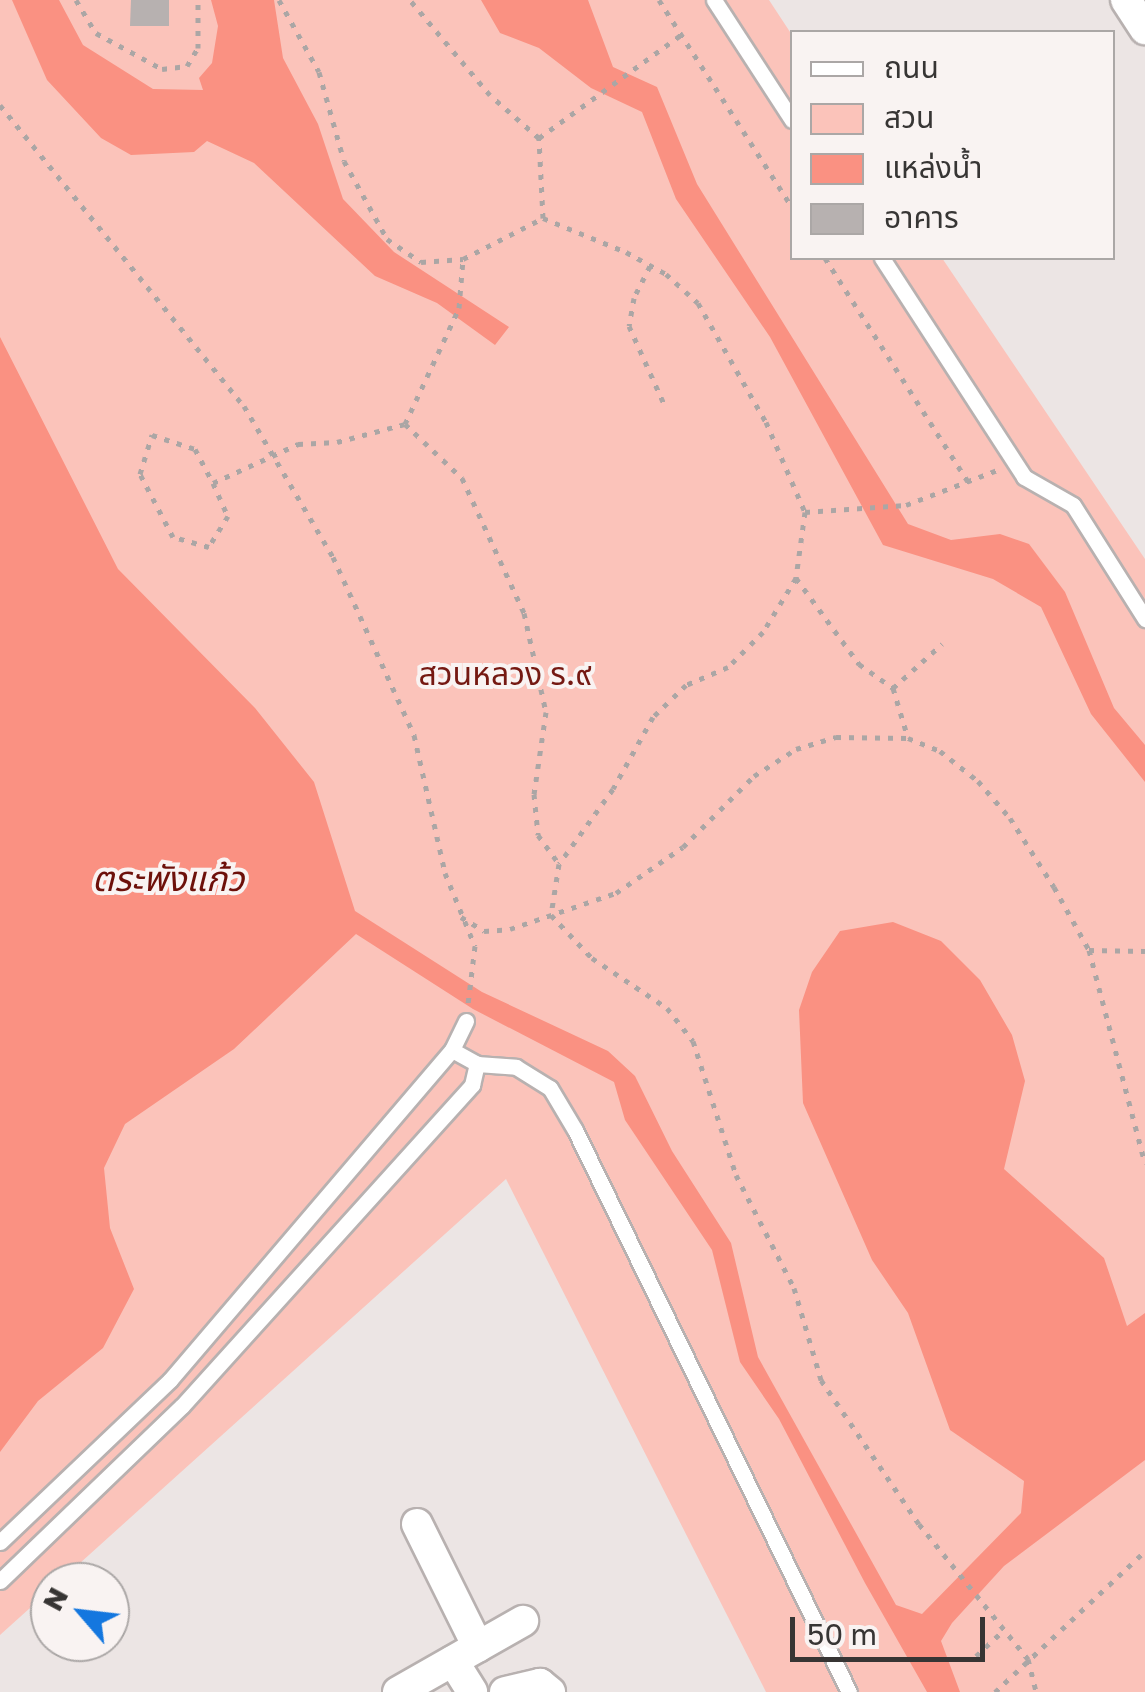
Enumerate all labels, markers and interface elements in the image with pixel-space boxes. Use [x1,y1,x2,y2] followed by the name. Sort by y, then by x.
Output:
[790,30,1115,260] legend
[884,49,939,85] text: ถนน
[884,99,934,135] text: สวน
[884,149,982,185] text: แหล่งน้ำ
[884,199,959,235] text: อาคาร
[419,654,591,692] park label: สวนหลวง ร.๙
[92,857,244,899] water label: ตระพังแก้ว
[30,1562,130,1662] north arrow
[35,1581,74,1616] text: N
[795,1597,990,1659] scale bar
[807,1616,877,1652] text: 50 m

